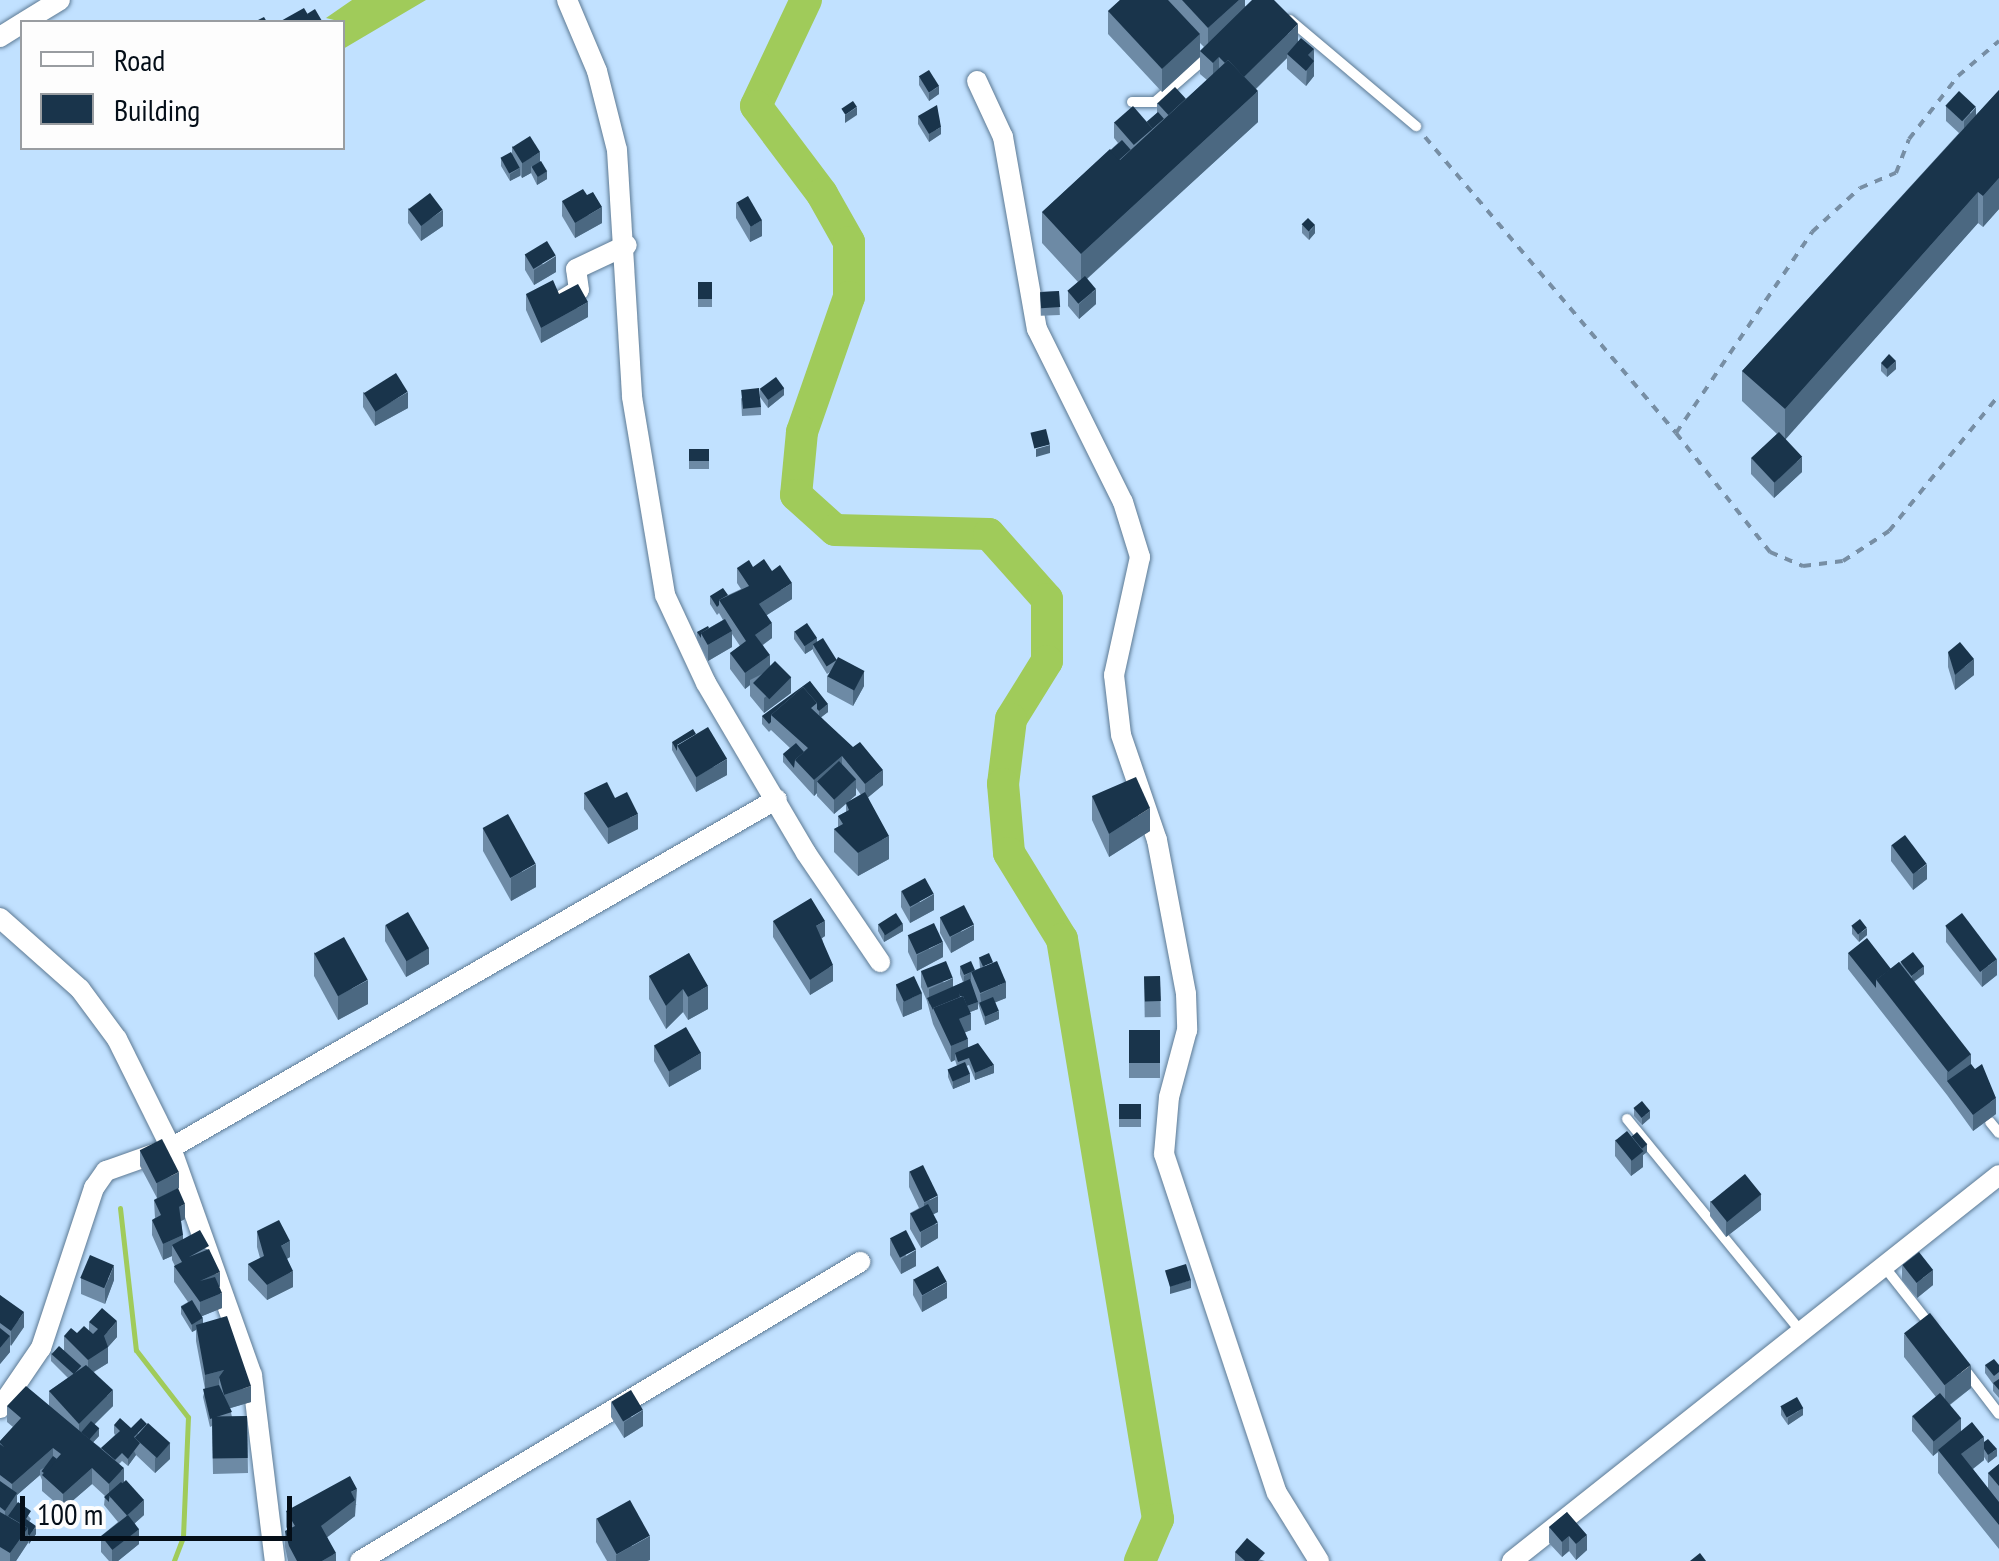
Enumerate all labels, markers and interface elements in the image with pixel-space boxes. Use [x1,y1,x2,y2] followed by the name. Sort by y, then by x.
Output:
[20,20,345,150] legend
[114,40,165,79] text: Road
[114,90,200,129] text: Building
[25,1476,298,1538] scale bar
[37,1494,103,1533] text: 100 m

